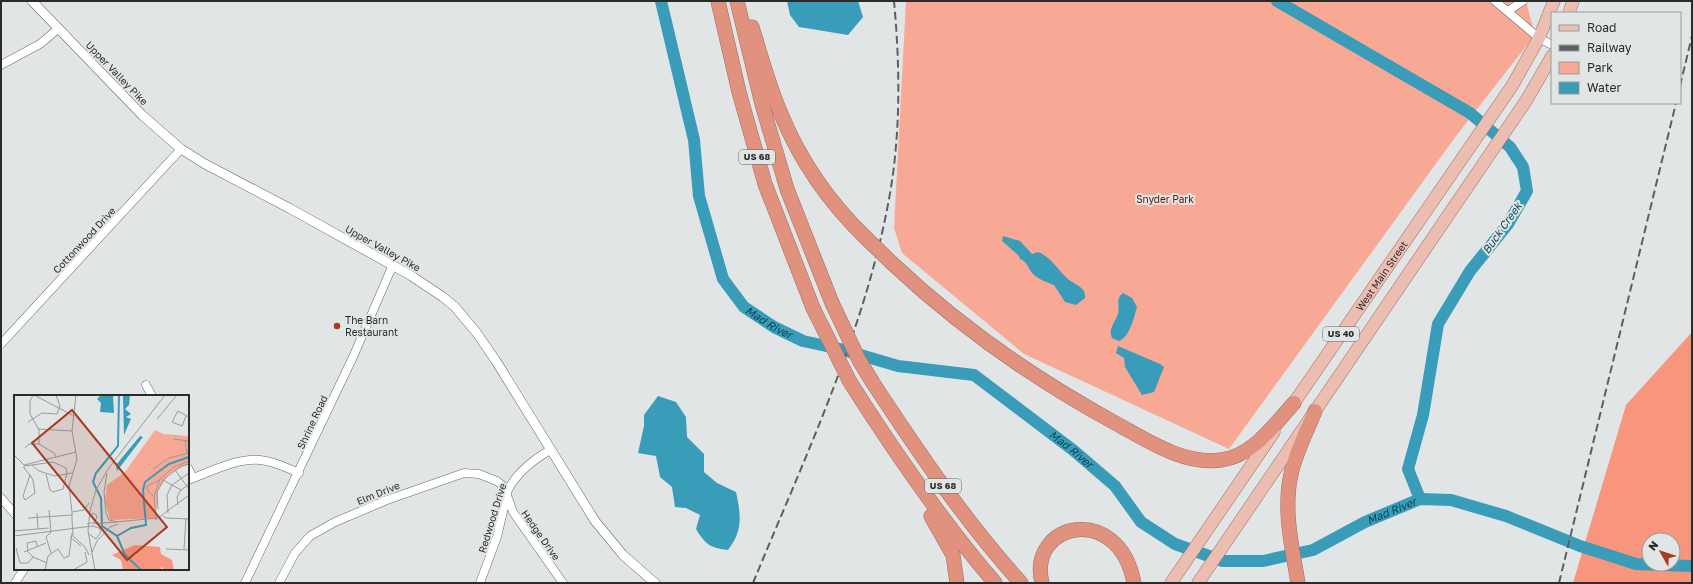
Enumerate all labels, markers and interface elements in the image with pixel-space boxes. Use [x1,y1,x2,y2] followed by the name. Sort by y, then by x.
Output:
[1551,12,1681,104] legend
[1587,20,1616,35] text: Road
[83,39,151,108] street label: Upper Valley Pike
[1587,40,1632,55] text: Railway
[1587,60,1613,75] text: Park
[1587,80,1621,95] text: Water
[739,150,775,164] road number: US 68
[1136,193,1194,205] park label: Snyder Park
[1479,198,1525,256] water label: Buck Creek
[50,204,118,276] street label: Cottonwood Drive
[343,222,423,274] street label: Upper Valley Pike
[1353,239,1410,313] street label: West Main Street
[743,303,796,342] water label: Mad River
[345,314,398,338] place label: The Barn Restaurant
[332,321,342,331] marker: The Barn Restaurant
[1323,327,1359,341] road number: US 40
[294,393,330,451] street label: Shrine Road
[14,395,189,570] inset map
[1047,428,1097,472] water label: Mad River
[355,479,401,507] street label: Elm Drive
[925,479,961,493] road number: US 68
[476,482,508,554] street label: Redwood Drive
[1365,494,1420,526] water label: Mad River
[519,507,563,563] street label: Hedge Drive
[1641,532,1681,572] north arrow
[1645,538,1661,553] text: N

